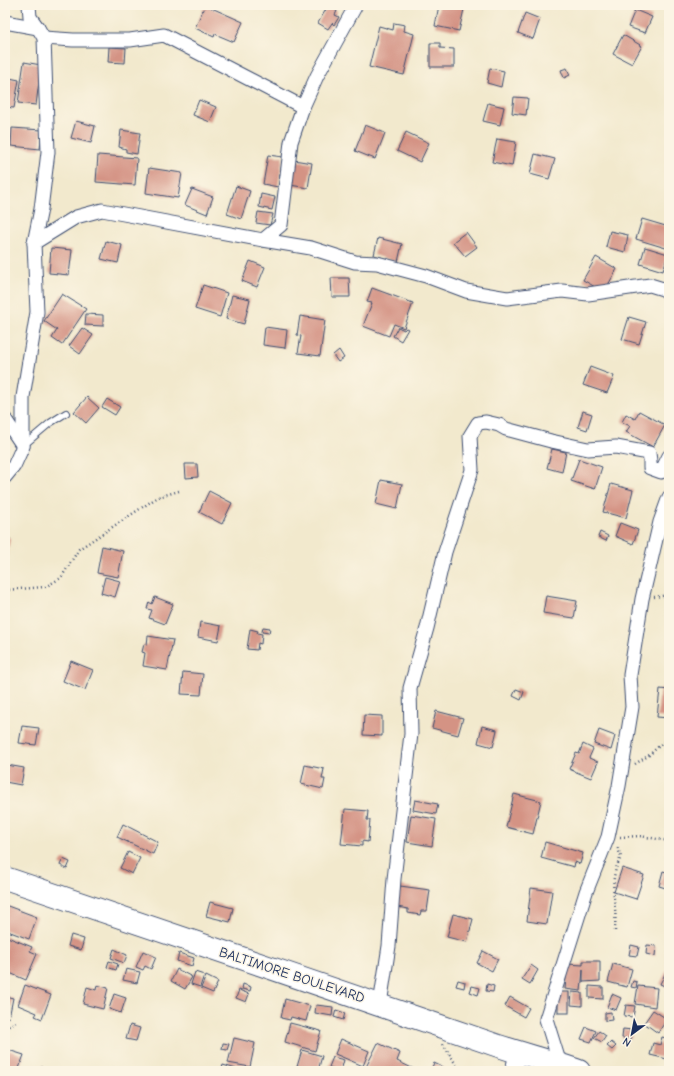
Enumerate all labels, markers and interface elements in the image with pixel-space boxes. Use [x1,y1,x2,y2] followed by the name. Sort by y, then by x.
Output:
[217,943,367,1007] street label: BALTIMORE BOULEVARD
[612,1014,652,1054] north arrow
[620,1035,633,1049] text: N

